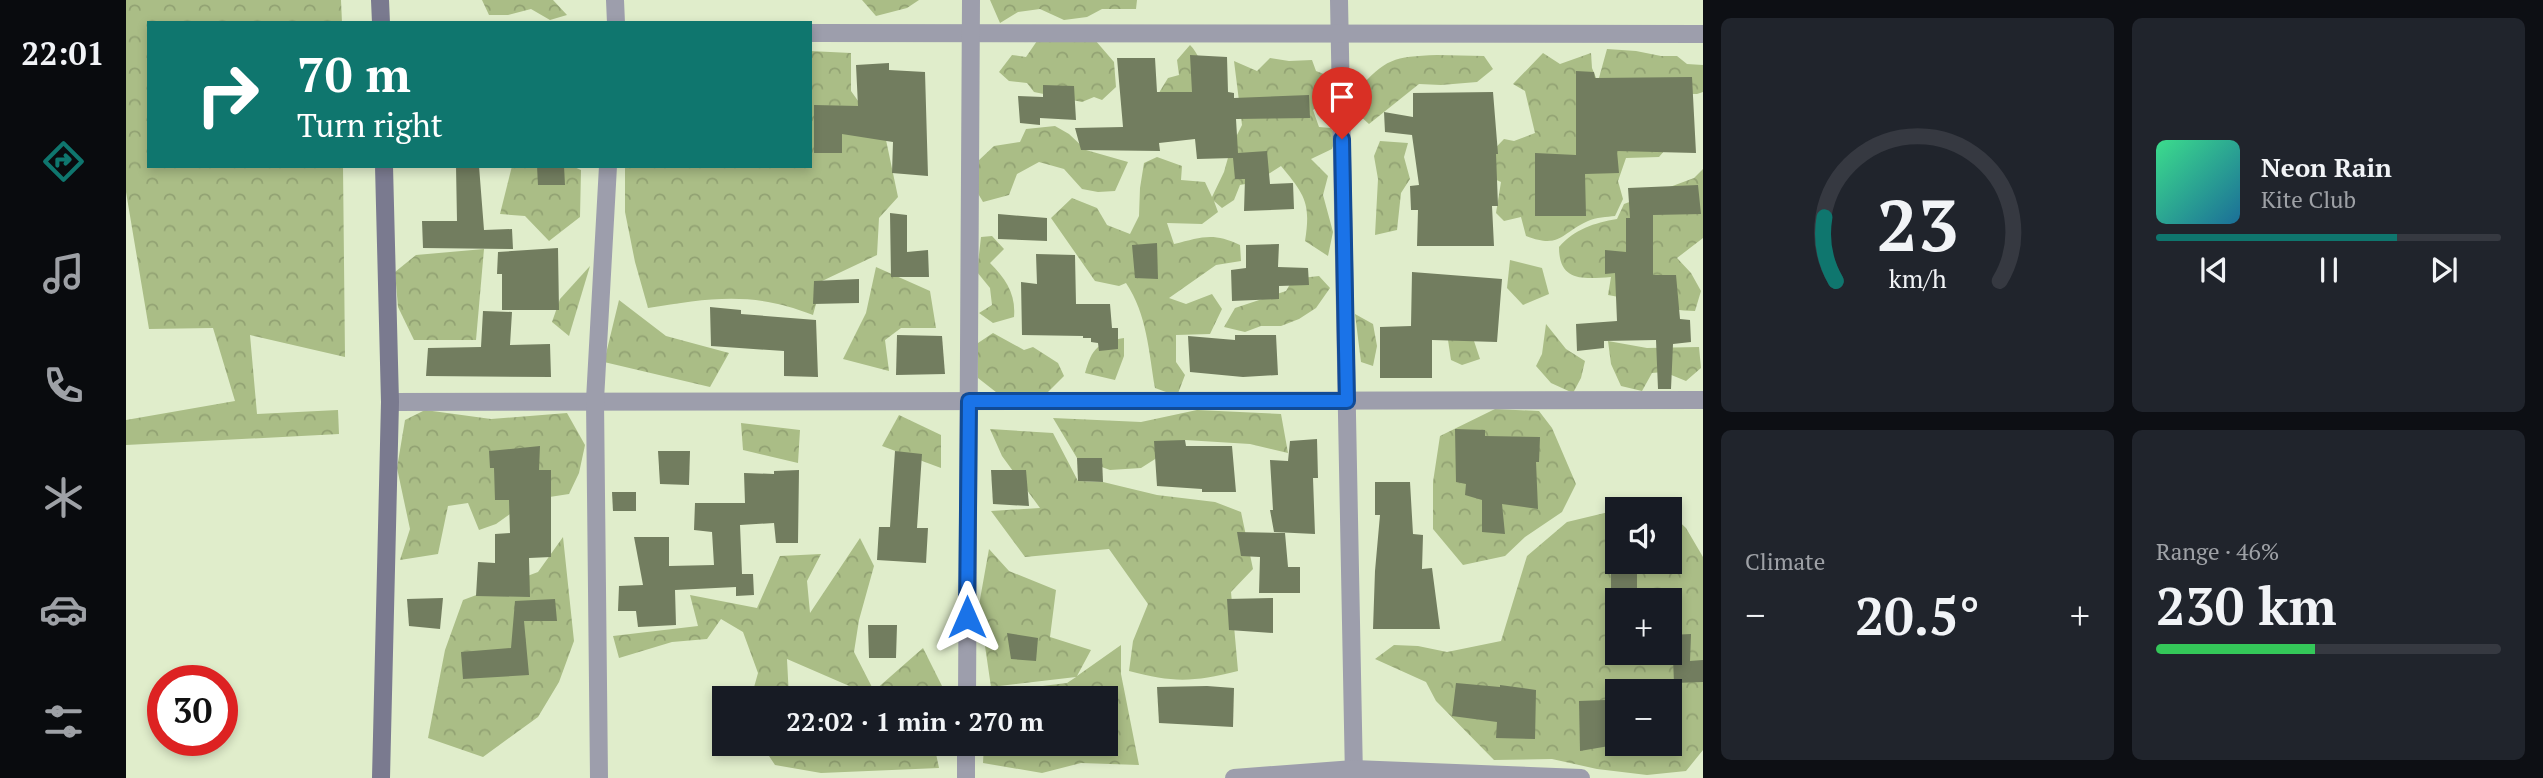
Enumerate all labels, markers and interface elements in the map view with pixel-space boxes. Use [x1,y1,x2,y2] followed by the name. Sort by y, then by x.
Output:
[21,32,105,74] text: 22:01
[297,41,411,106] text: 70 m
[182,49,273,140] icon: right
[1312,67,1372,139] pin
[1323,78,1361,116] icon: arrive
[297,104,443,146] text: Turn right
[39,137,88,186] icon: directions
[2261,150,2392,184] text: Neon Rain
[1876,175,1959,272] text: 23
[2261,184,2356,215] text: Kite Club
[39,249,88,298] icon: music
[2195,251,2233,289] icon: previous
[2310,251,2348,289] icon: pause
[2425,251,2463,289] icon: next
[1889,262,1947,295] text: km/h
[39,361,88,410] icon: phone
[39,473,88,522] icon: climate
[1605,497,1682,756] map controls
[1605,497,1682,574] button: sound
[2156,536,2279,567] text: Range · 46%
[1745,546,1825,577] text: Climate
[2156,571,2337,640] text: 230 km
[930,580,1004,654] position arrow
[1855,581,1980,650] text: 20.5°
[39,585,88,634] icon: car
[1605,588,1682,665] button: +
[1745,590,1765,640] text: −
[2070,590,2090,640] text: +
[147,665,238,756] speed limit sign: 30
[1605,679,1682,756] button: −
[39,697,88,746] icon: filters
[786,704,1044,738] text: 22:02 · 1 min · 270 m

